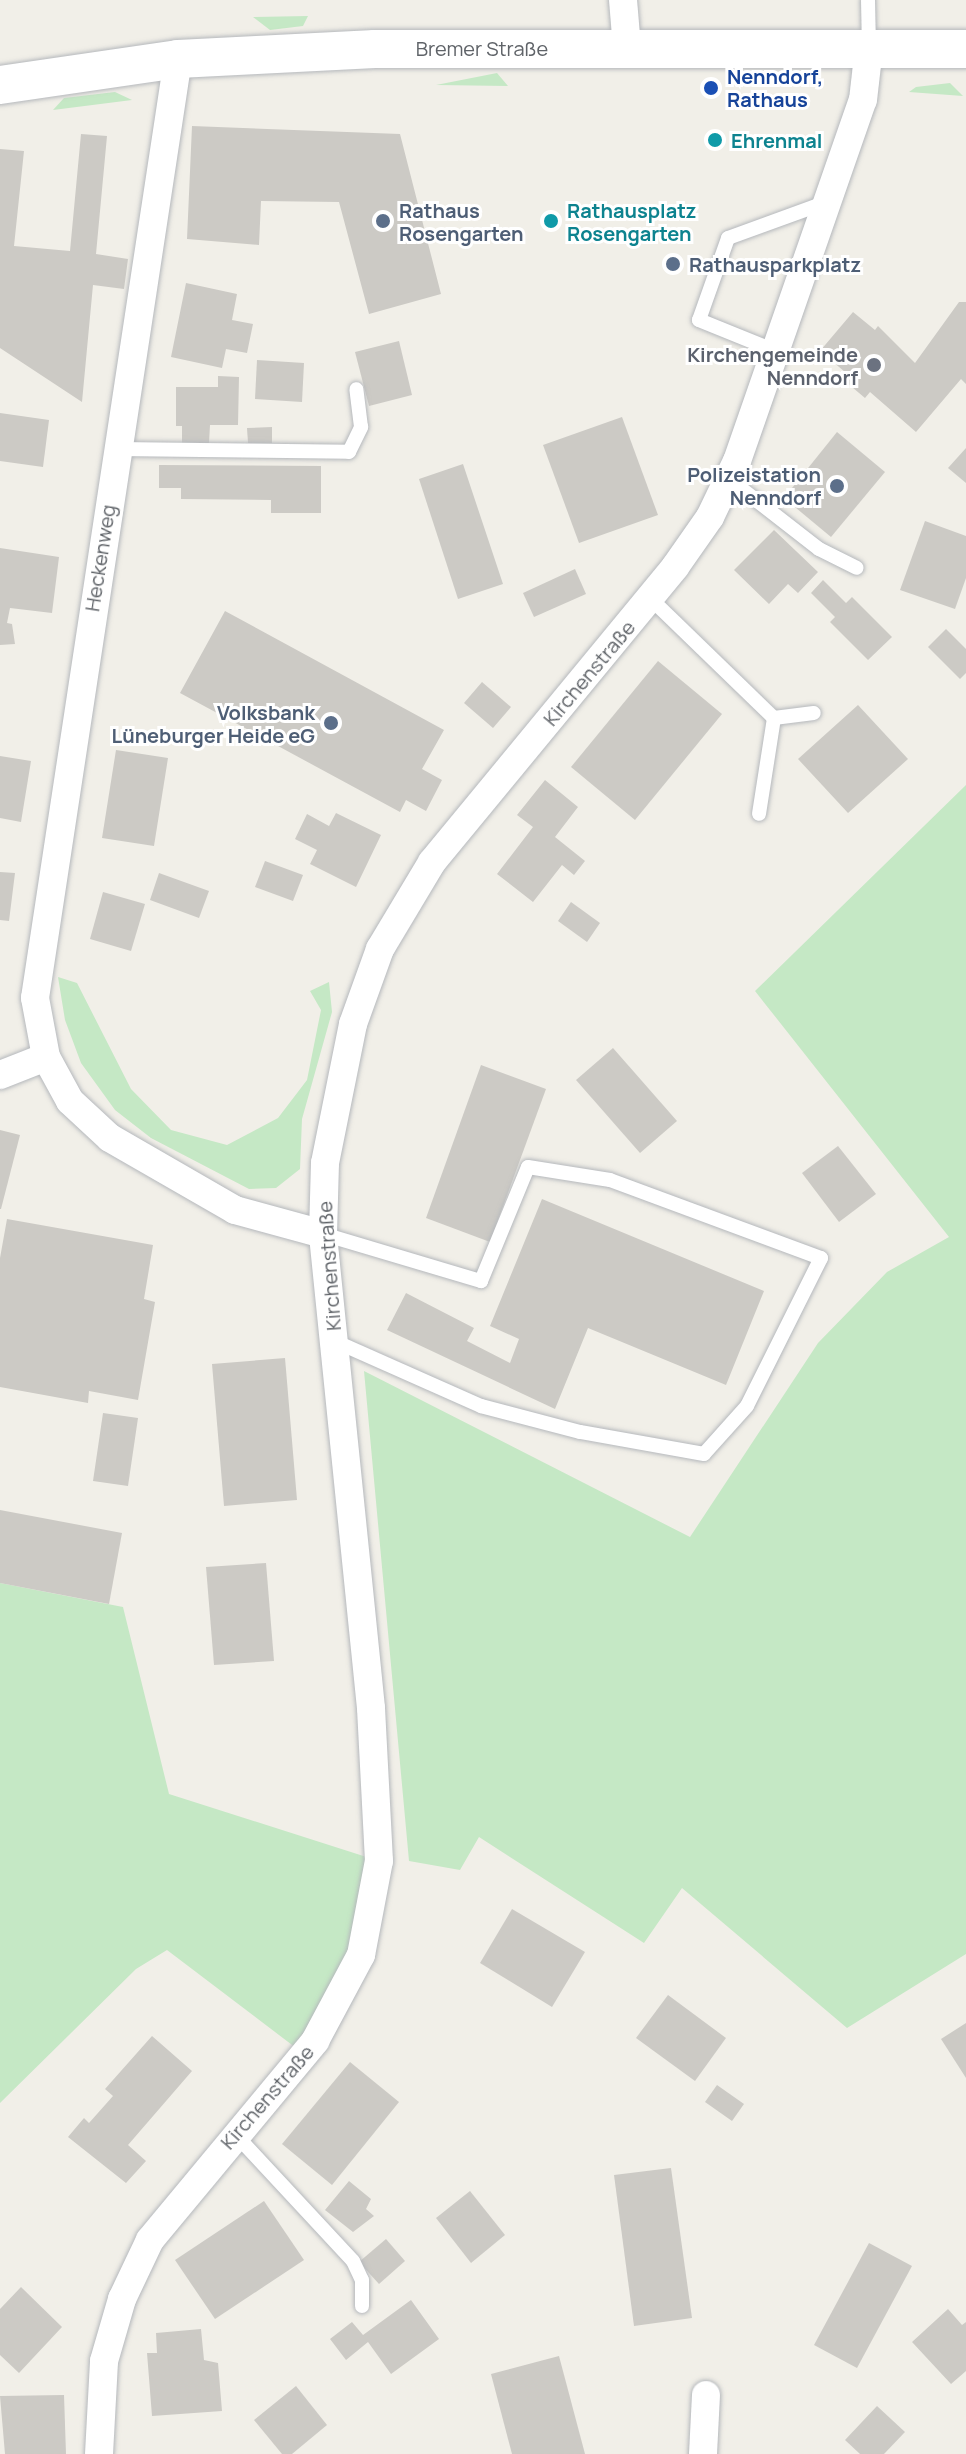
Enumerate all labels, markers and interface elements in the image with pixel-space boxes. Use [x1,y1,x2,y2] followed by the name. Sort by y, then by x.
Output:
[416,36,548,60] street label: Bremer Straße
[727,64,823,111] place label: Nenndorf, Rathaus
[702,79,720,97] marker: Nenndorf, Rathaus
[731,128,822,152] place label: Ehrenmal
[706,131,724,149] marker: Ehrenmal
[399,198,524,245] place label: Rathaus Rosengarten
[567,198,697,245] place label: Rathausplatz Rosengarten
[374,212,392,230] marker: Rathaus Rosengarten
[542,212,560,230] marker: Rathausplatz Rosengarten
[689,252,861,276] place label: Rathausparkplatz
[664,255,682,273] marker: Rathausparkplatz
[687,342,858,389] place label: Kirchengemeinde Nenndorf
[865,356,883,374] marker: Kirchengemeinde Nenndorf
[687,462,821,509] place label: Polizeistation Nenndorf
[828,477,846,495] marker: Polizeistation Nenndorf
[80,503,120,613] street label: Heckenweg
[538,616,640,730] street label: Kirchenstraße
[112,700,315,747] place label: Volksbank Lüneburger Heide eG
[322,714,340,732] marker: Volksbank Lüneburger Heide eG
[312,1200,346,1332] street label: Kirchenstraße
[215,2040,319,2154] street label: Kirchenstraße

